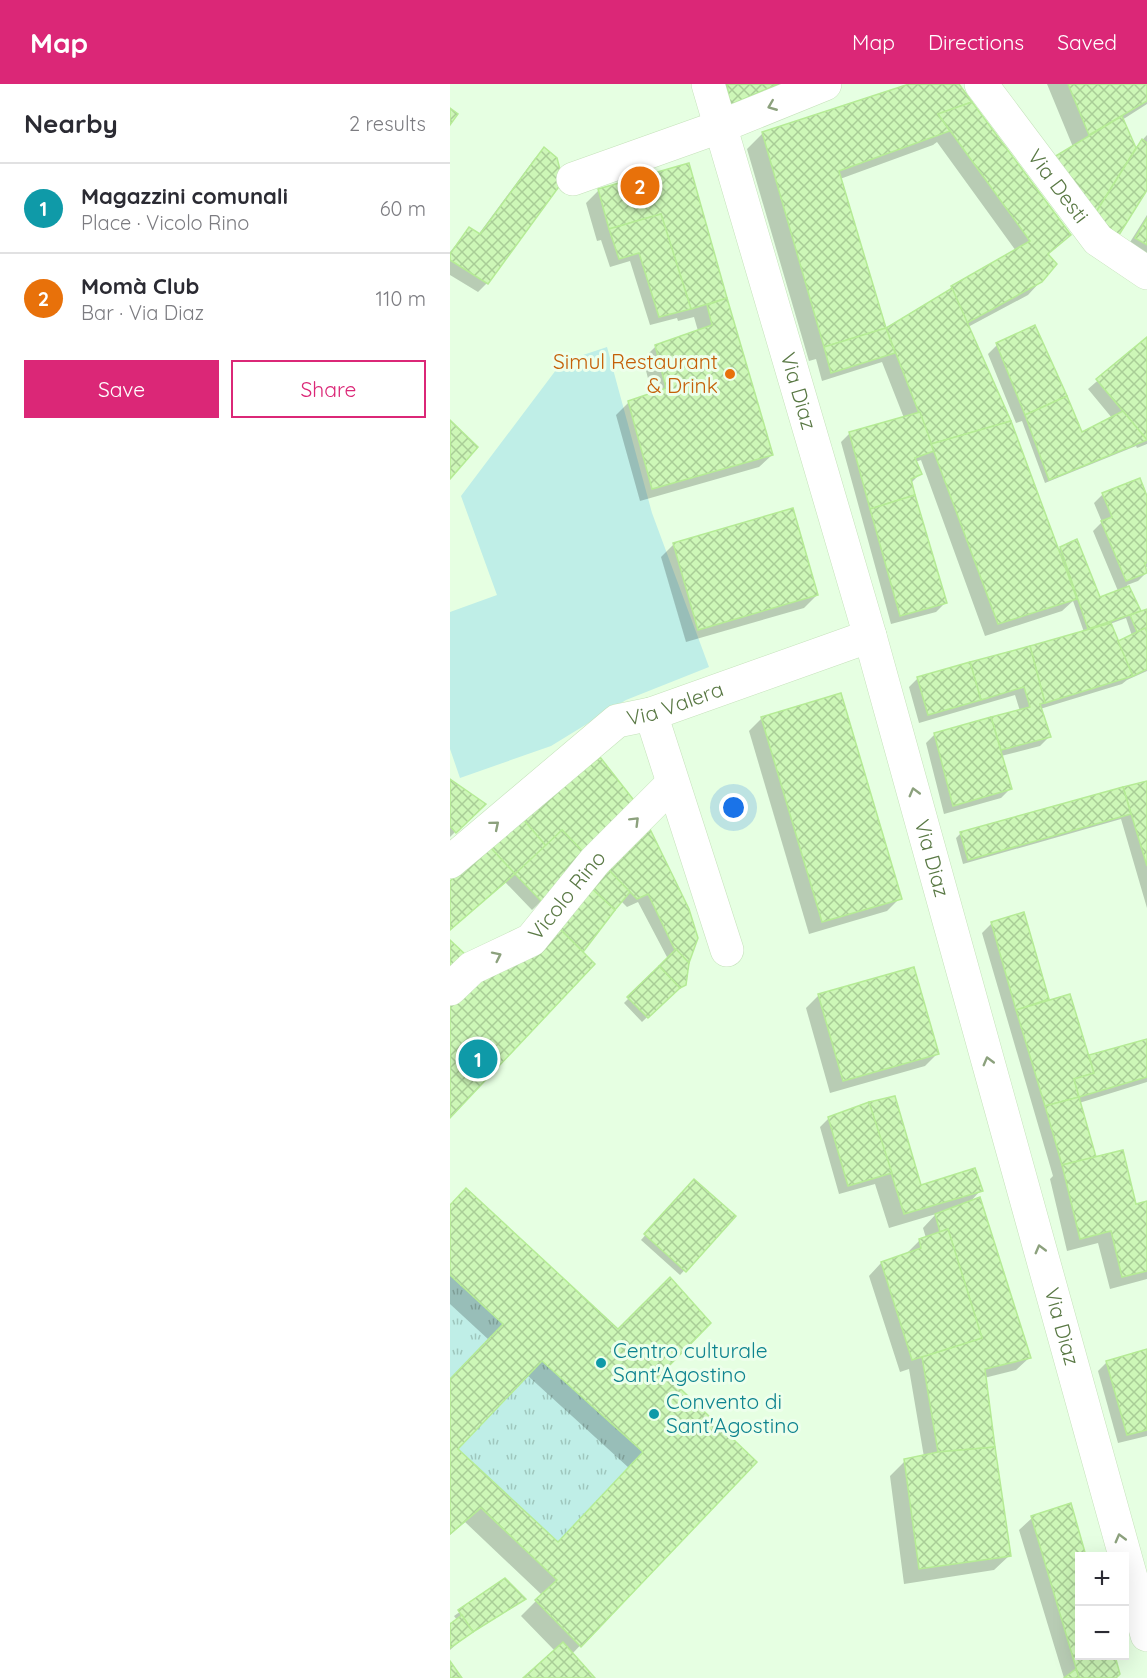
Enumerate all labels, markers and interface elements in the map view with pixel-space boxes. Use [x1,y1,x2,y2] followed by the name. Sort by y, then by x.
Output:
[30,25,88,60] text: Map
[852,29,895,55] text: Map
[928,29,1024,55] text: Directions
[1057,29,1117,55] text: Saved
[767,99,778,111] one-way arrow
[24,107,118,140] text: Nearby
[349,111,426,136] text: 2 results
[1023,144,1095,228] street label: Via Desti
[620,164,660,208] pin: 2
[81,182,288,210] text: Magazzini comunali
[40,196,47,221] text: 1
[380,196,426,221] text: 60 m
[81,210,249,235] text: Place · Vicolo Rino
[81,272,199,300] text: Momà Club
[38,286,49,311] text: 2
[376,286,426,311] text: 110 m
[81,300,204,325] text: Bar · Via Diaz
[553,348,718,398] place label: Simul Restaurant & Drink
[775,349,823,432] street label: Via Diaz
[24,360,219,418] button: Save
[231,360,426,418] button: Share
[723,367,737,381] marker: Simul Restaurant & Drink
[624,675,727,731] street label: Via Valera
[908,787,921,797] one-way arrow
[719,793,748,822] your location
[909,816,956,900] street label: Via Diaz
[627,818,638,829] one-way arrow
[488,821,499,832] one-way arrow
[522,844,610,945] street label: Vicolo Rino
[491,951,502,963] one-way arrow
[459,1036,498,1082] pin: 1
[983,1056,995,1067] one-way arrow
[1035,1244,1047,1255] one-way arrow
[1039,1285,1086,1368] street label: Via Diaz
[613,1337,768,1387] place label: Centro culturale Sant'Agostino
[594,1356,608,1370] marker: Centro culturale Sant'Agostino
[666,1388,799,1438] place label: Convento di Sant'Agostino
[647,1407,661,1421] marker: Convento di Sant'Agostino
[1115,1533,1127,1544] one-way arrow
[1075,1552,1129,1660] map controls
[1075,1552,1129,1606] button: +
[1075,1606,1129,1660] button: −

